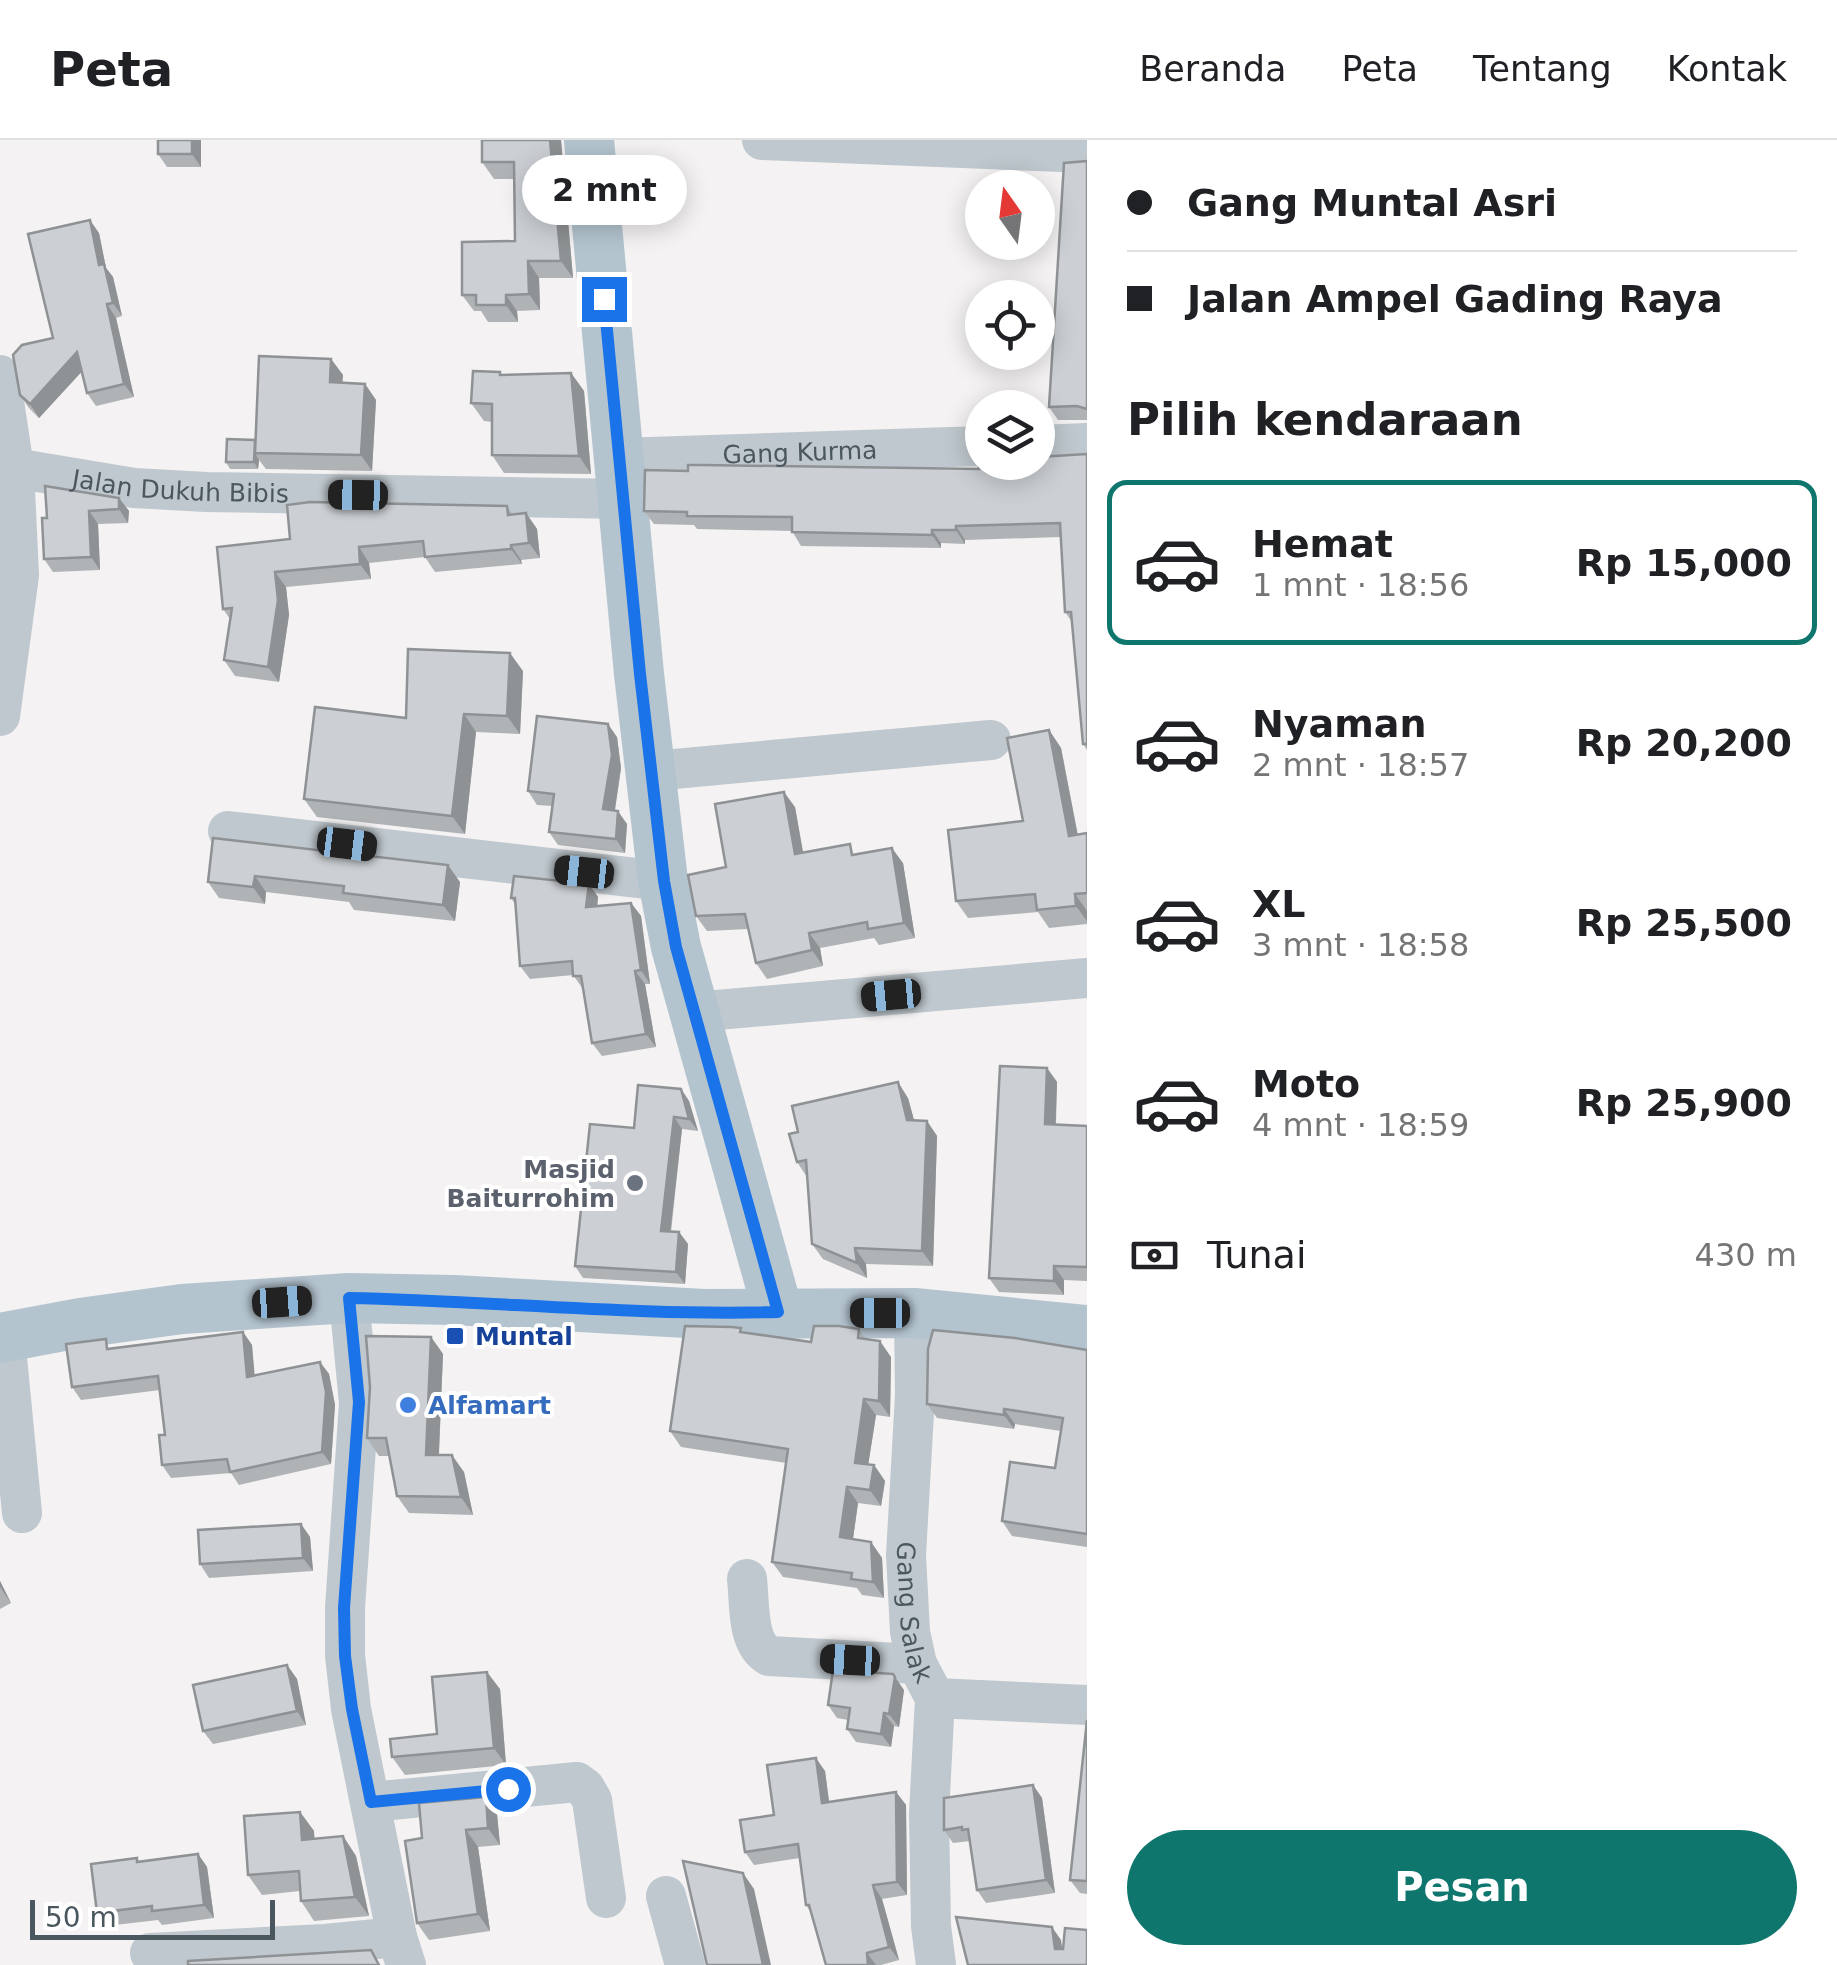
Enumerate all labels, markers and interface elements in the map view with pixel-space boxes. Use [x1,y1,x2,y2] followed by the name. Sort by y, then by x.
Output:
[50,41,173,97] text: Peta
[1139,49,1286,89] text: Beranda
[1341,49,1418,89] text: Peta
[1473,49,1612,89] text: Tentang
[1667,49,1787,89] text: Kontak
[522,154,686,224] callout: 2 mnt
[965,170,1055,260] north arrow
[965,170,1055,480] map controls
[552,171,657,209] text: 2 mnt
[1187,181,1557,225] text: Gang Muntal Asri
[582,277,627,322] route end
[1187,277,1723,321] text: Jalan Ampel Gading Raya
[965,280,1055,370] button: locate
[965,390,1055,480] button: layers
[1127,393,1523,446] text: Pilih kendaraan
[722,435,878,470] street label: Gang Kurma
[68,464,289,508] street label: Jalan Dukuh Bibis
[328,479,388,511] car
[1132,518,1222,608] icon: car
[1252,522,1393,566] text: Hemat
[1576,541,1792,585] text: Rp 15,000
[1252,566,1469,604] text: 1 mnt · 18:56
[1132,698,1222,788] icon: car
[1252,702,1427,746] text: Nyaman
[1576,721,1792,765] text: Rp 20,200
[1252,746,1469,784] text: 2 mnt · 18:57
[315,825,379,863] car
[553,854,615,890] car
[1132,878,1222,968] icon: car
[1252,882,1306,926] text: XL
[1576,901,1792,945] text: Rp 25,500
[1252,926,1469,964] text: 3 mnt · 18:58
[860,977,922,1013] car
[1132,1058,1222,1148] icon: car
[1252,1062,1360,1106] text: Moto
[1576,1081,1792,1125] text: Rp 25,900
[1252,1106,1469,1144] text: 4 mnt · 18:59
[447,1155,615,1213] place label: Masjid Baiturrohim
[624,1172,646,1194] marker: Masjid Baiturrohim
[1127,1228,1182,1283] icon: cash
[1207,1233,1306,1277] text: Tunai
[1695,1236,1797,1274] text: 430 m
[251,1285,313,1319] car
[850,1298,910,1328] car
[475,1322,573,1351] place label: Muntal
[444,1325,466,1347] marker: Muntal
[428,1391,551,1420] place label: Alfamart
[397,1394,419,1416] marker: Alfamart
[891,1541,939,1688] street label: Gang Salak
[819,1643,881,1677] car
[486,1767,531,1812] route start
[1127,1830,1797,1945] button: Pesan
[30,1895,275,1940] scale bar
[45,1901,117,1934] text: 50 m

